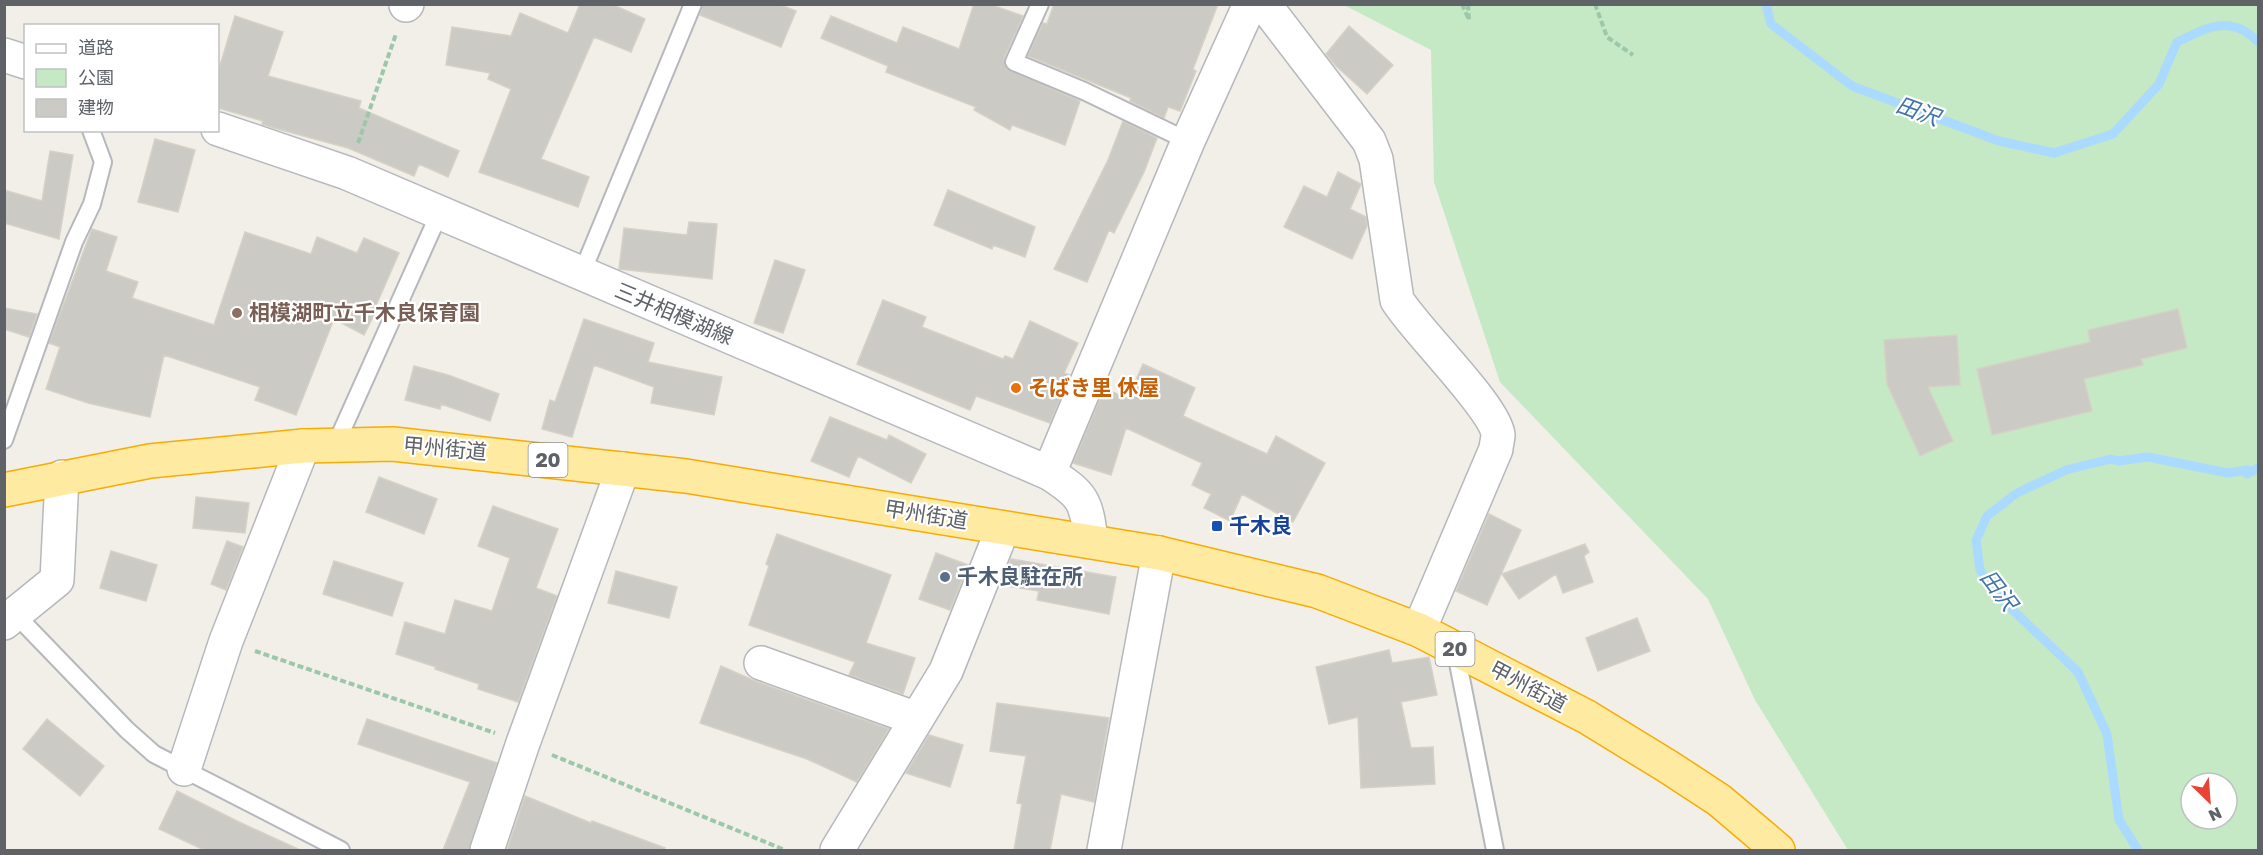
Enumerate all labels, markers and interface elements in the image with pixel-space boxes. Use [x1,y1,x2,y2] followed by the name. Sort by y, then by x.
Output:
[24,24,219,132] legend
[78,36,114,58] text: 道路
[78,66,114,88] text: 公園
[1893,90,1946,132] water label: 田沢
[78,96,114,118] text: 建物
[611,276,737,350] street label: 三井相模湖線
[249,299,480,325] place label: 相模湖町立千木良保育園
[230,306,244,320] marker: 相模湖町立千木良保育園
[1028,374,1159,400] place label: そばき里 休屋
[1009,381,1023,395] marker: そばき里 休屋
[402,431,488,465] street label: 甲州街道
[528,443,568,477] road number: 20
[883,495,970,533] street label: 甲州街道
[1229,512,1292,538] place label: 千木良
[1210,519,1224,533] marker: 千木良
[957,563,1083,589] place label: 千木良駐在所
[1975,564,2025,618] water label: 田沢
[938,570,952,584] marker: 千木良駐在所
[1436,632,1474,666] road number: 20
[1485,655,1572,717] street label: 甲州街道
[2179,771,2239,831] north arrow
[2206,803,2225,826] text: N

